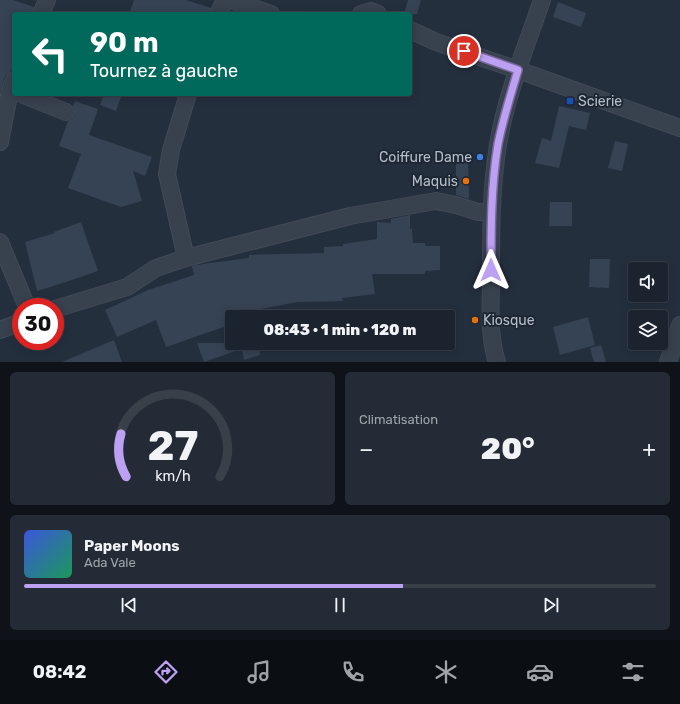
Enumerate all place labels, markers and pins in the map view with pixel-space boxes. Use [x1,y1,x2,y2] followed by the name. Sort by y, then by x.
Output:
[447,34,481,68] pin
[578,93,622,110] place label: Scierie
[565,96,575,106] marker: Scierie
[379,149,472,166] place label: Coiffure Dame
[475,152,485,162] marker: Coiffure Dame
[412,173,458,190] place label: Maquis
[461,176,471,186] marker: Maquis
[483,312,535,329] place label: Kiosque
[470,315,480,325] marker: Kiosque

